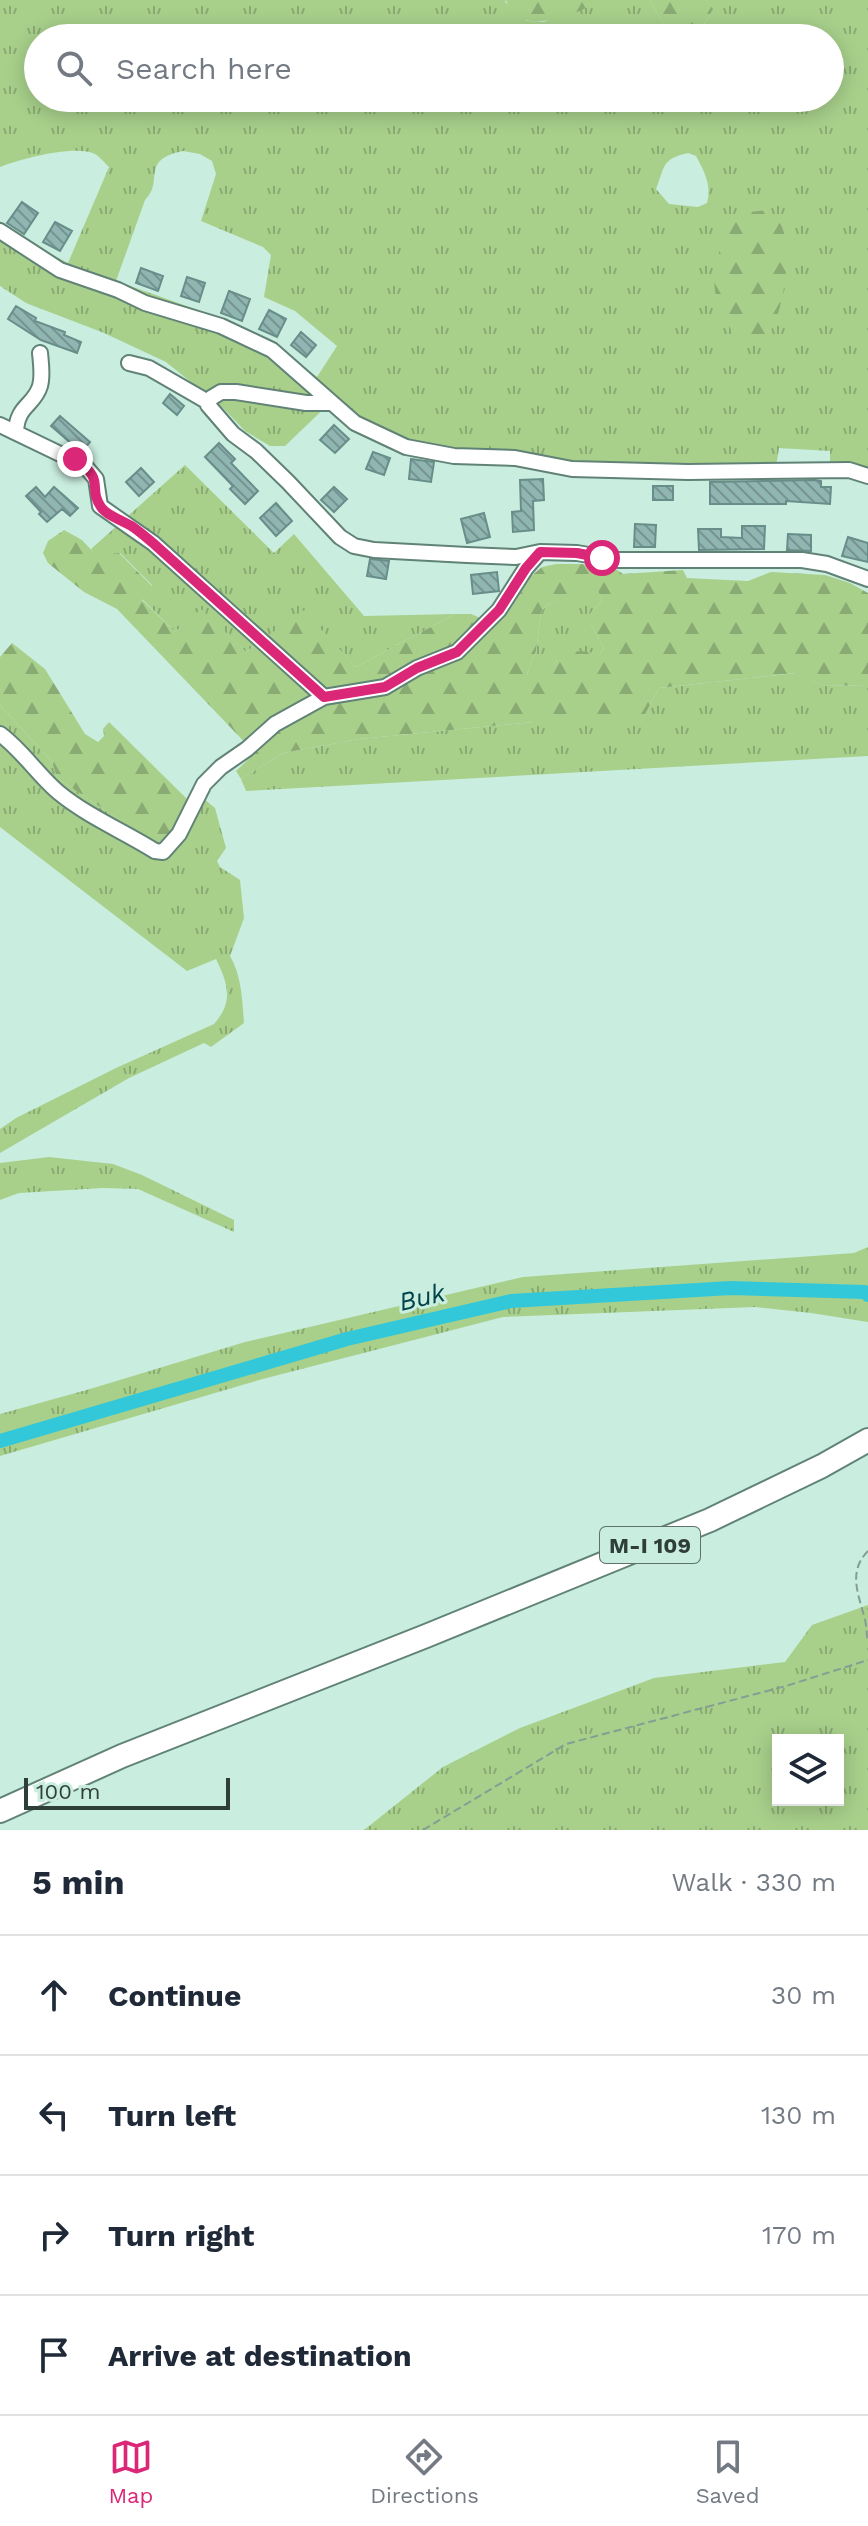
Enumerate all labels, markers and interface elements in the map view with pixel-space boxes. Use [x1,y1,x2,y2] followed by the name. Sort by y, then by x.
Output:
[24,24,844,112] search box
[52,46,96,90] icon: search
[116,51,292,86] text: Search here
[57,441,93,477] route end
[584,540,620,576] route start
[396,1277,449,1317] water label: Buk
[600,1527,700,1563] road number: M-I 109
[772,1734,844,1806] map controls
[772,1734,844,1806] button: layers
[24,1774,230,1810] scale bar
[36,1779,100,1804] text: 100 m
[32,1862,125,1902] text: 5 min
[671,1867,836,1897] text: Walk · 330 m
[32,1973,76,2017] icon: ahead
[108,1978,241,2013] text: Continue
[771,1980,836,2010] text: 30 m
[32,2093,76,2137] icon: left
[108,2098,236,2133] text: Turn left
[761,2100,836,2130] text: 130 m
[32,2213,76,2257] icon: right
[108,2218,254,2253] text: Turn right
[762,2220,836,2250] text: 170 m
[32,2333,76,2377] icon: arrive
[108,2338,412,2373] text: Arrive at destination
[108,2435,153,2508] tab: Map
[370,2435,479,2508] tab: Directions
[696,2435,760,2508] tab: Saved

